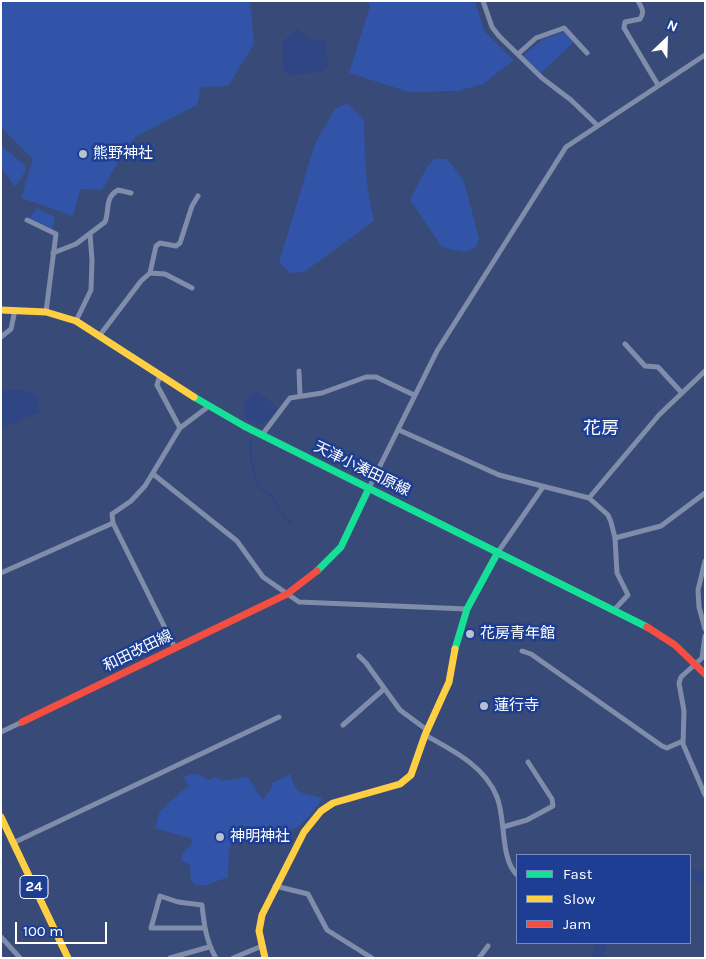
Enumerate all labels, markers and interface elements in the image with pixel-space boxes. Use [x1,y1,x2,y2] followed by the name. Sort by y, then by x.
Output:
[641,15,691,65] north arrow
[664,16,680,36] text: N
[93,145,153,163] place label: 熊野神社
[77,148,89,160] marker: 熊野神社
[583,418,619,440] district label: 花房
[311,438,413,500] street label: 天津小湊田原線
[480,625,555,643] place label: 花房青年館
[100,626,176,676] street label: 和田改田線
[464,628,476,640] marker: 花房青年館
[494,697,539,715] place label: 蓮行寺
[478,700,490,712] marker: 蓮行寺
[230,828,290,846] place label: 神明神社
[214,831,226,843] marker: 神明神社
[516,854,691,944] legend
[563,865,592,883] text: Fast
[20,876,48,899] road number: 24
[563,890,595,908] text: Slow
[18,912,110,944] scale bar
[563,915,591,933] text: Jam
[23,922,63,940] text: 100 m

